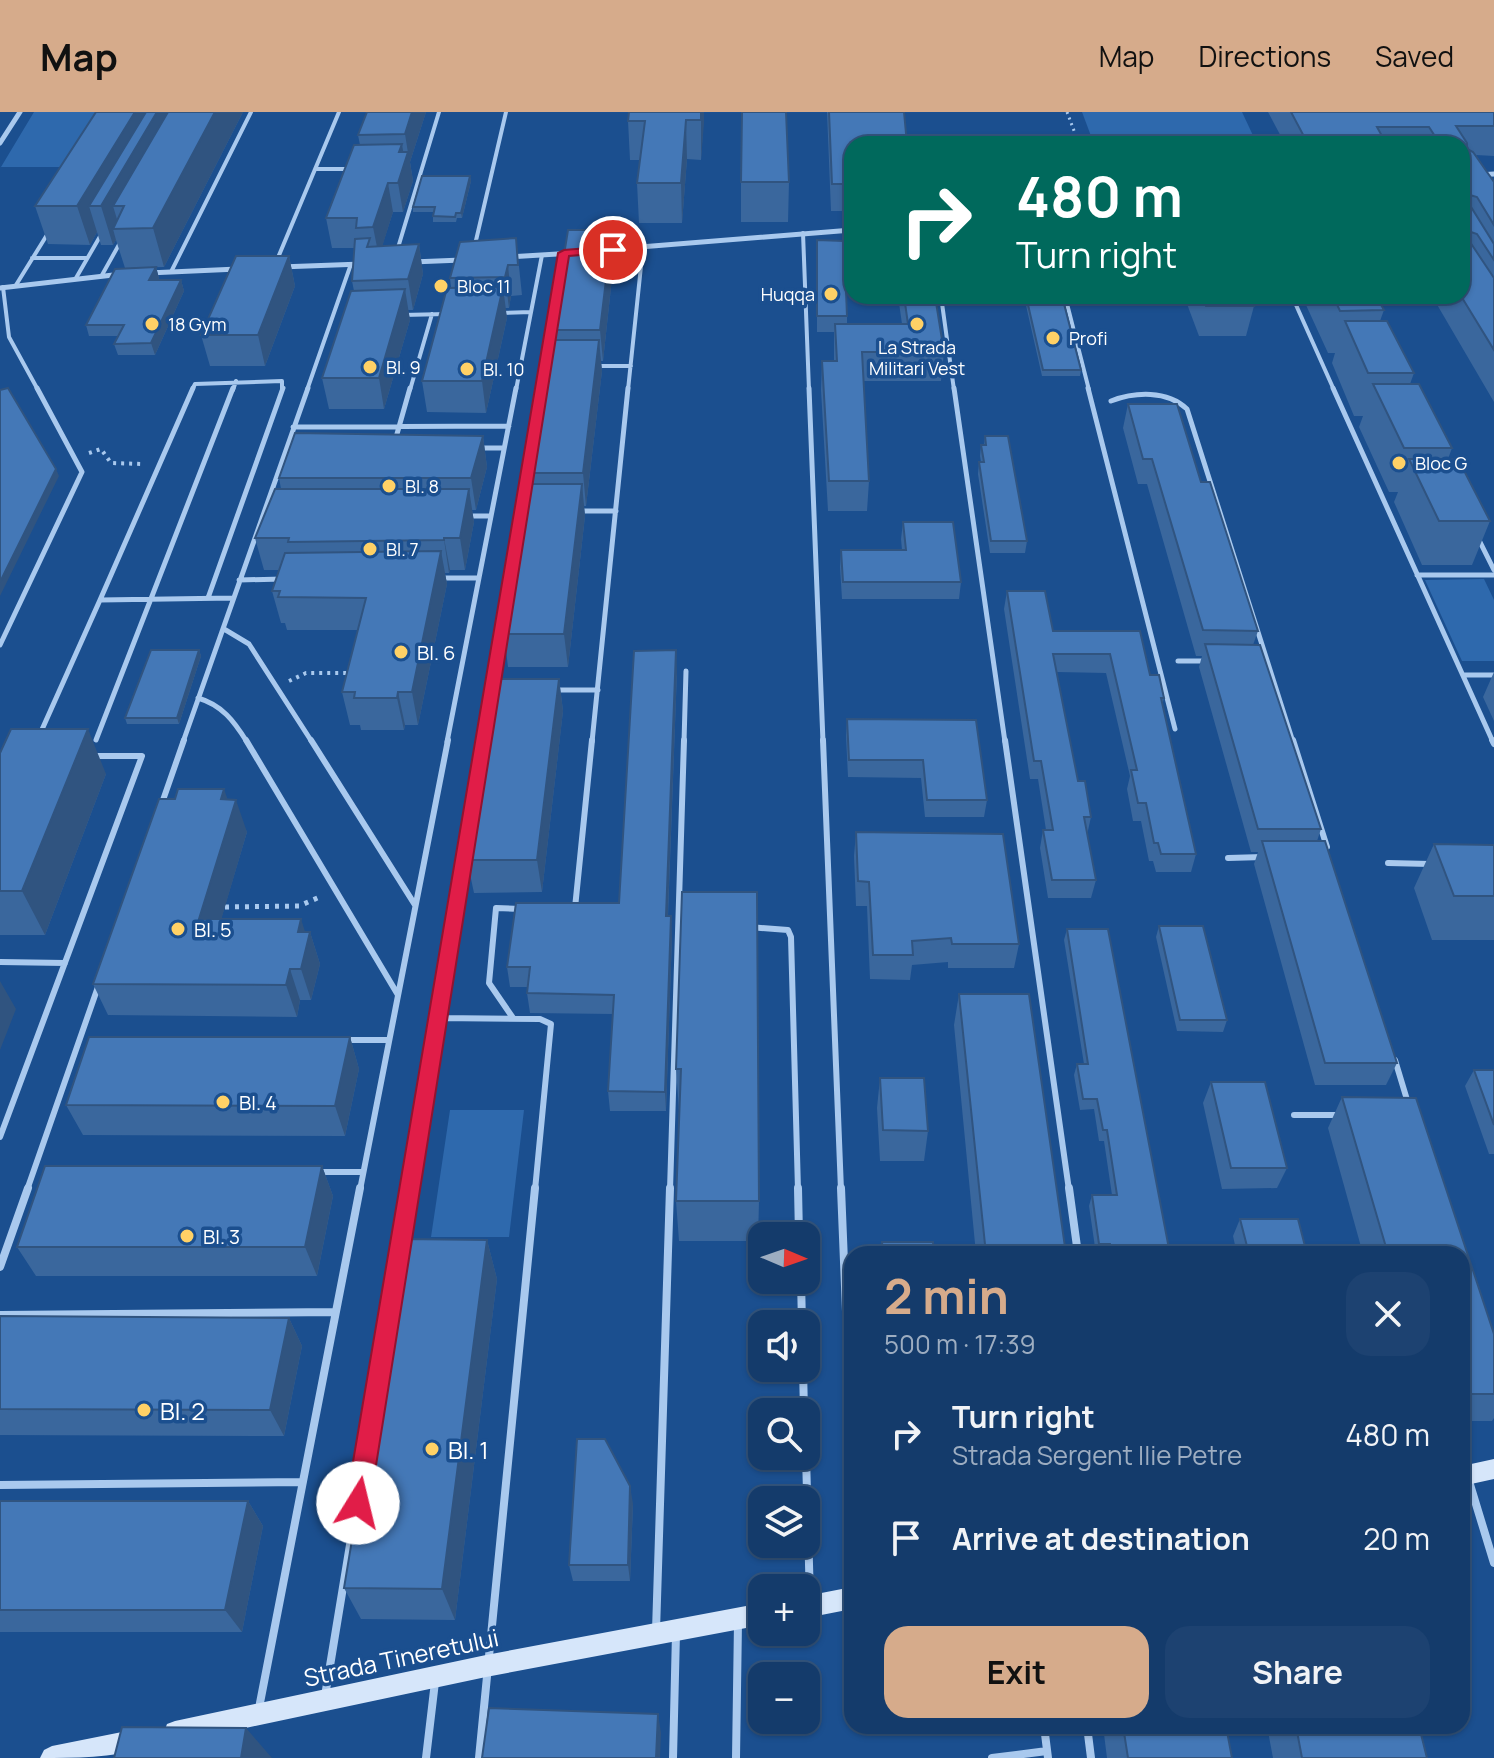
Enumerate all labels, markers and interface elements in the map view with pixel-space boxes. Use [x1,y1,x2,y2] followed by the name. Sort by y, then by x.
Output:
[40,30,118,82] text: Map
[1099,37,1154,75] text: Map
[1198,37,1331,75] text: Directions
[1375,37,1454,75] text: Saved
[1016,157,1183,234] text: 480 m
[884,168,988,272] icon: right
[579,216,647,284] pin
[591,228,635,272] icon: arrive
[1016,230,1177,279] text: Turn right
[457,274,511,298] place label: Bloc 11
[432,277,450,295] marker: Bloc 11
[761,282,815,306] place label: Huqqa
[822,285,840,303] marker: Huqqa
[168,312,227,336] place label: 18 Gym
[143,315,161,333] marker: 18 Gym
[908,315,926,333] marker: La Strada Militari Vest
[1069,326,1108,350] place label: Profi
[1044,329,1062,347] marker: Profi
[869,335,965,380] place label: La Strada Militari Vest
[386,355,421,379] place label: Bl. 9
[483,357,524,381] place label: Bl. 10
[361,358,379,376] marker: Bl. 9
[458,360,476,378] marker: Bl. 10
[1415,451,1467,475] place label: Bloc G
[1390,454,1408,472] marker: Bloc G
[405,474,439,498] place label: Bl. 8
[380,477,398,495] marker: Bl. 8
[386,537,418,561] place label: Bl. 7
[361,540,379,558] marker: Bl. 7
[417,639,455,666] place label: Bl. 6
[392,643,410,661] marker: Bl. 6
[194,916,232,943] place label: Bl. 5
[169,920,187,938] marker: Bl. 5
[239,1089,277,1116] place label: Bl. 4
[214,1093,232,1111] marker: Bl. 4
[748,1222,820,1294] north arrow
[748,1222,820,1734] map controls
[203,1223,240,1250] place label: Bl. 3
[178,1227,196,1245] marker: Bl. 3
[884,1263,1009,1328] text: 2 min
[1346,1272,1430,1356] button: close
[748,1310,820,1382] button: sound
[884,1326,1036,1362] text: 500 m · 17:39
[160,1394,205,1427] place label: Bl. 2
[952,1396,1095,1437] text: Turn right
[748,1398,820,1470] button: search
[135,1401,153,1419] marker: Bl. 2
[884,1412,928,1456] icon: right
[1345,1414,1430,1455] text: 480 m
[448,1433,489,1466] place label: Bl. 1
[952,1437,1242,1473] text: Strada Sergent Ilie Petre
[423,1440,441,1458] marker: Bl. 1
[316,1461,400,1545] position arrow
[748,1486,820,1558] button: layers
[884,1516,928,1560] icon: arrive
[952,1518,1250,1559] text: Arrive at destination
[1363,1518,1430,1559] text: 20 m
[748,1574,820,1646] button: +
[301,1620,501,1694] street label: Strada Tineretului
[884,1626,1149,1718] button: Exit
[1165,1626,1430,1718] button: Share
[748,1662,820,1734] button: −

